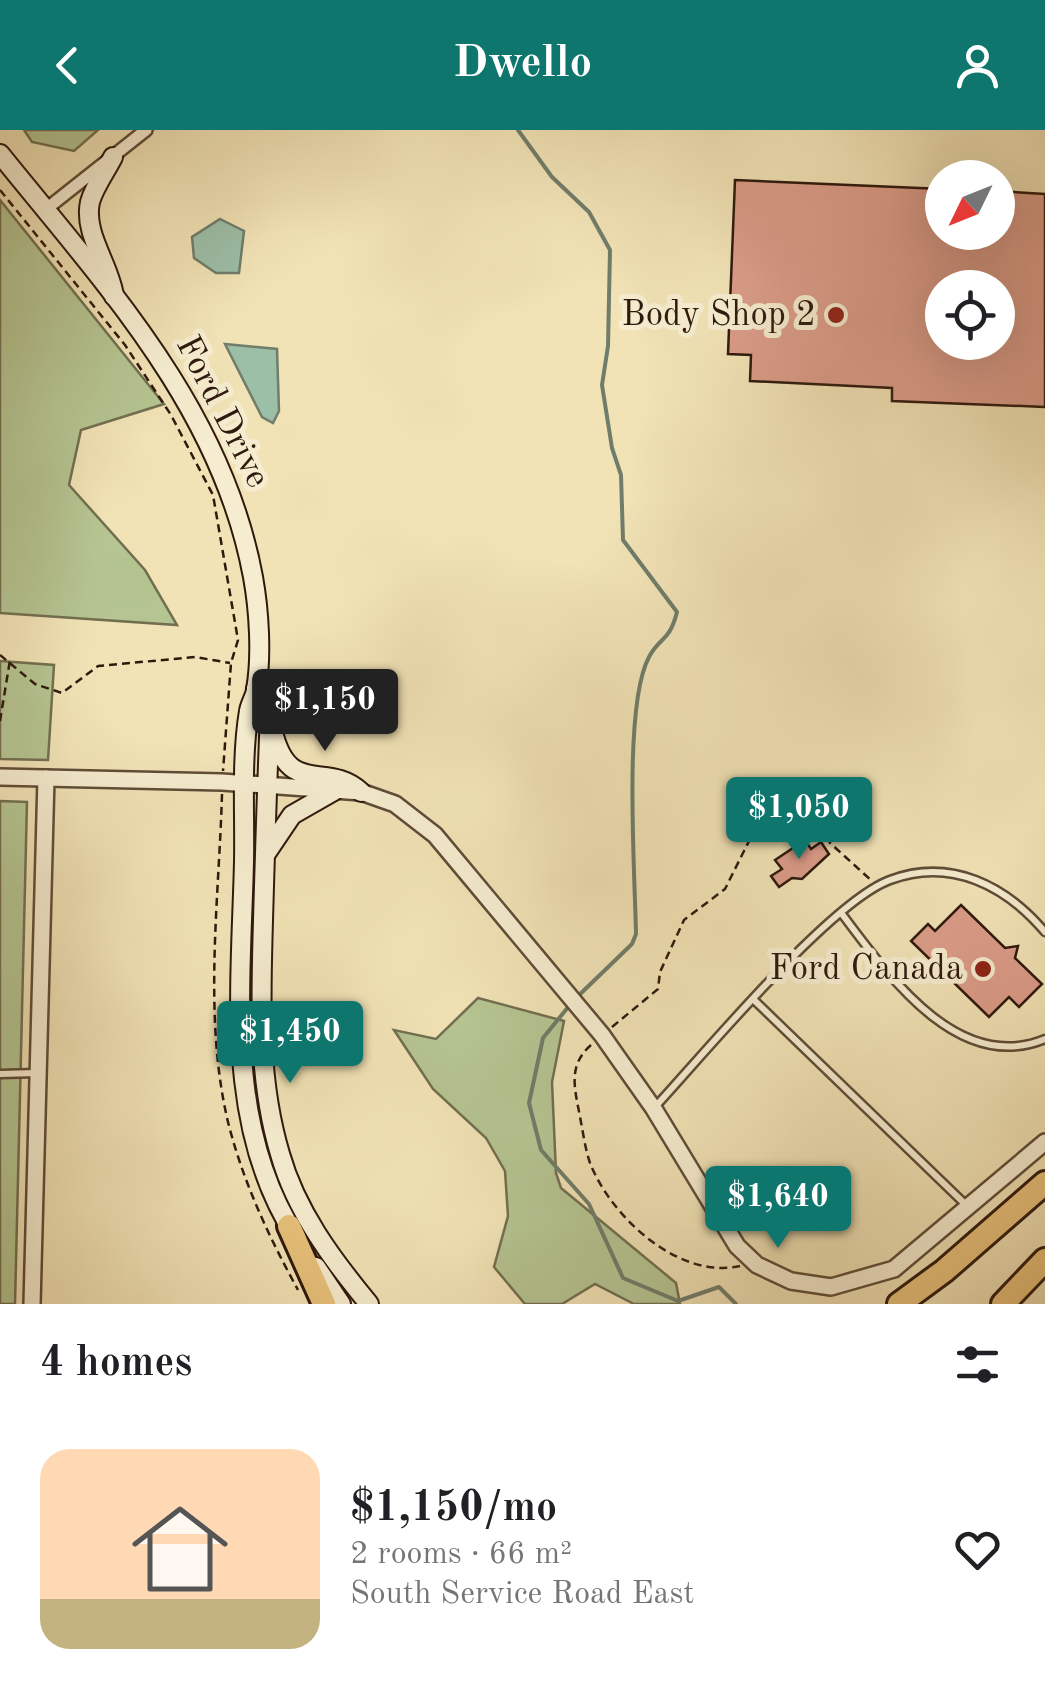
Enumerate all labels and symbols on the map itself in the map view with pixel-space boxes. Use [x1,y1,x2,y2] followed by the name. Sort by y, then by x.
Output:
[925,160,1015,250] north arrow
[622,298,816,333] place label: Body Shop 2
[825,304,847,326] marker: Body Shop 2
[169,331,275,493] street label: Ford Drive
[244,669,406,754] pin: $1,150
[718,777,880,862] pin: $1,050
[770,952,963,987] place label: Ford Canada
[972,958,994,980] marker: Ford Canada
[209,1001,371,1086] pin: $1,450
[697,1166,859,1251] pin: $1,640

